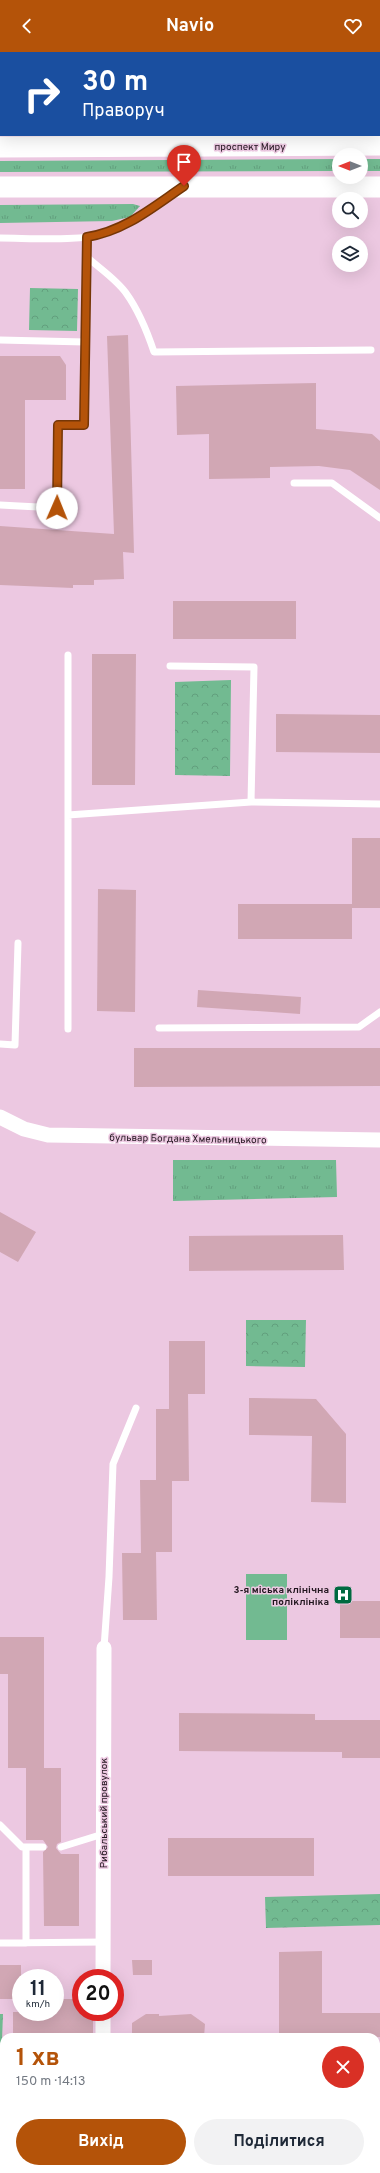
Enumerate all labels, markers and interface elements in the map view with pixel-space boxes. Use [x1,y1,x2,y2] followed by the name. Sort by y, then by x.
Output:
[16,15,38,37] icon: back
[166,15,214,38] text: Navio
[342,15,364,37] icon: heart
[82,65,148,101] text: 30 m
[16,68,68,120] icon: right
[82,100,165,123] text: Праворуч
[214,141,286,154] street label: проспект Миру
[167,145,201,186] pin
[332,148,368,184] north arrow
[332,148,368,272] map controls
[173,151,195,173] icon: arrive
[332,192,368,228] button: search
[332,236,368,272] button: layers
[36,487,78,529] position arrow
[109,1132,267,1147] street label: бульвар Богдана Хмельницького
[233,1584,329,1609] place label: 3-я міська клінічна поліклініка
[332,1584,354,1606] hospital icon: 3-я міська клінічна поліклініка
[98,1758,111,1868] street label: Рибальський провулок
[72,1969,124,2021] speed limit sign: 20
[30,1977,46,2003] text: 11
[26,1998,50,2011] text: km/h
[16,2044,60,2074] text: 1 хв
[322,2046,364,2088] button: close
[16,2074,86,2090] text: 150 m · 14:13
[16,2119,186,2165] button: Вихід
[194,2119,364,2165] button: Поділитися

